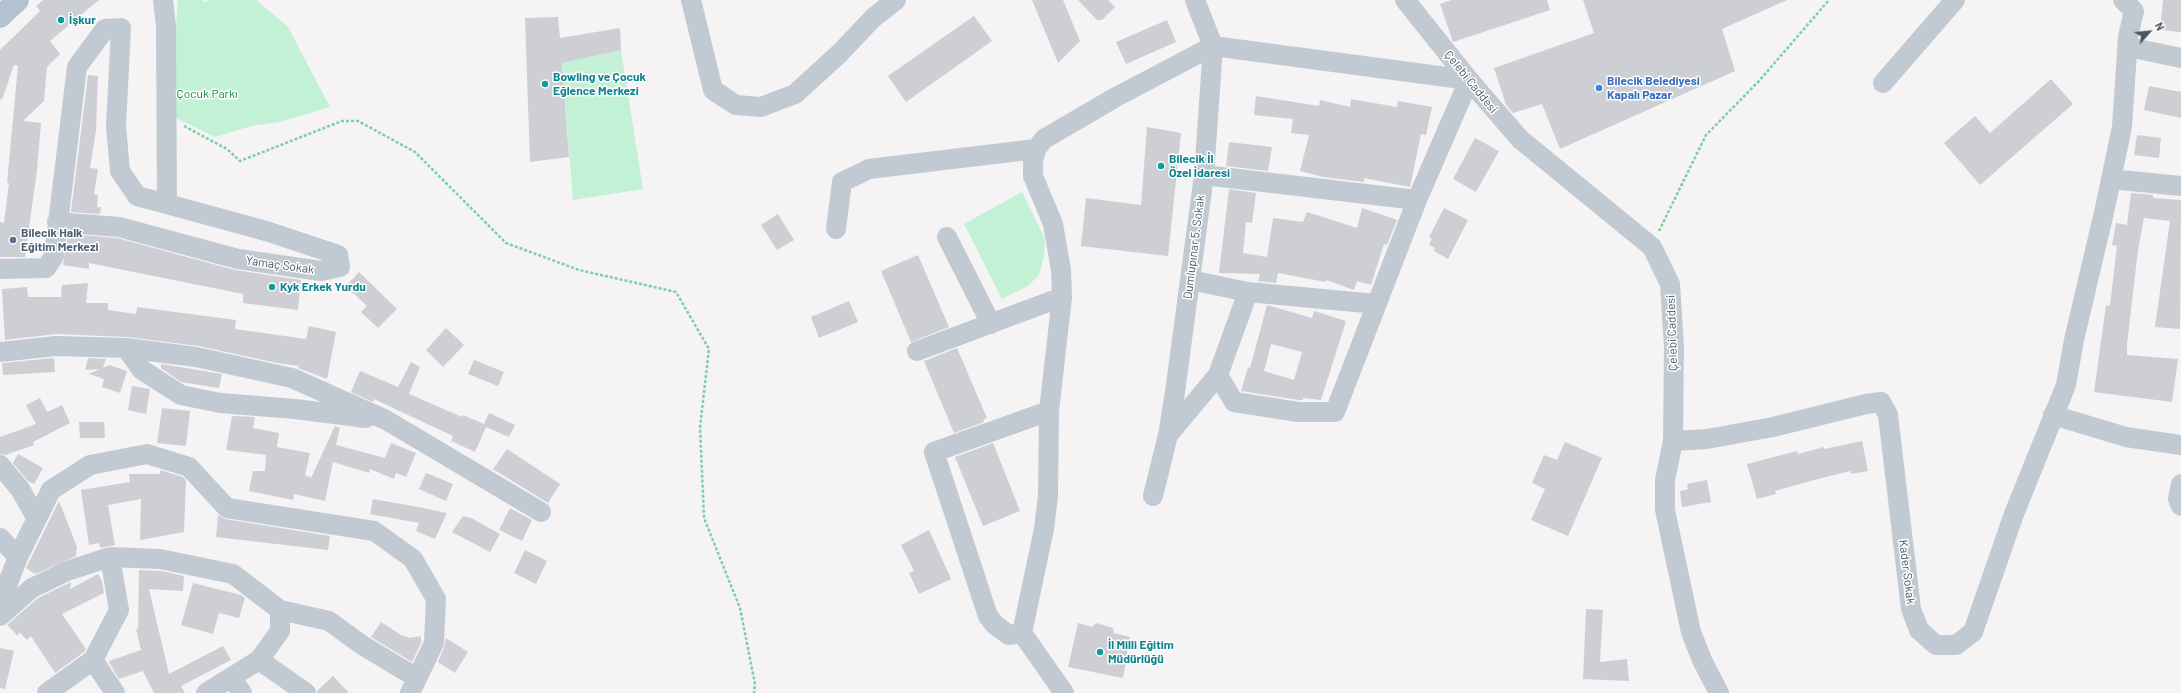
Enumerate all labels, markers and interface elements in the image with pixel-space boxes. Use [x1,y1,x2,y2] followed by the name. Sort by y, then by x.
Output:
[2129,12,2169,52] north arrow
[69,13,96,27] place label: İşkur
[56,15,66,25] marker: İşkur
[2153,20,2168,33] text: N
[1441,48,1501,116] street label: Çelebi Caddesi
[553,70,646,98] place label: Bowling ve Çocuk Eğlence Merkezi
[1607,74,1700,102] place label: Bilecik Belediyesi Kapalı Pazar
[540,79,550,89] marker: Bowling ve Çocuk Eğlence Merkezi
[1594,83,1604,93] marker: Bilecik Belediyesi Kapalı Pazar
[176,87,238,101] park label: Çocuk Parkı
[1169,152,1230,180] place label: Bilecik İl Özel İdaresi
[1156,161,1166,171] marker: Bilecik İl Özel İdaresi
[1180,194,1208,300] street label: Dumlupınar 5. Sokak
[21,226,98,254] place label: Bilecik Halk Eğitim Merkezi
[8,235,18,245] marker: Bilecik Halk Eğitim Merkezi
[245,253,315,277] street label: Yamaç Sokak
[280,280,366,294] place label: Kyk Erkek Yurdu
[267,282,277,292] marker: Kyk Erkek Yurdu
[1663,295,1681,371] street label: Çelebi Caddesi
[1896,539,1918,605] street label: Kader Sokak
[1108,638,1174,666] place label: İl Milli Eğitim Müdürlüğü
[1095,647,1105,657] marker: İl Milli Eğitim Müdürlüğü

